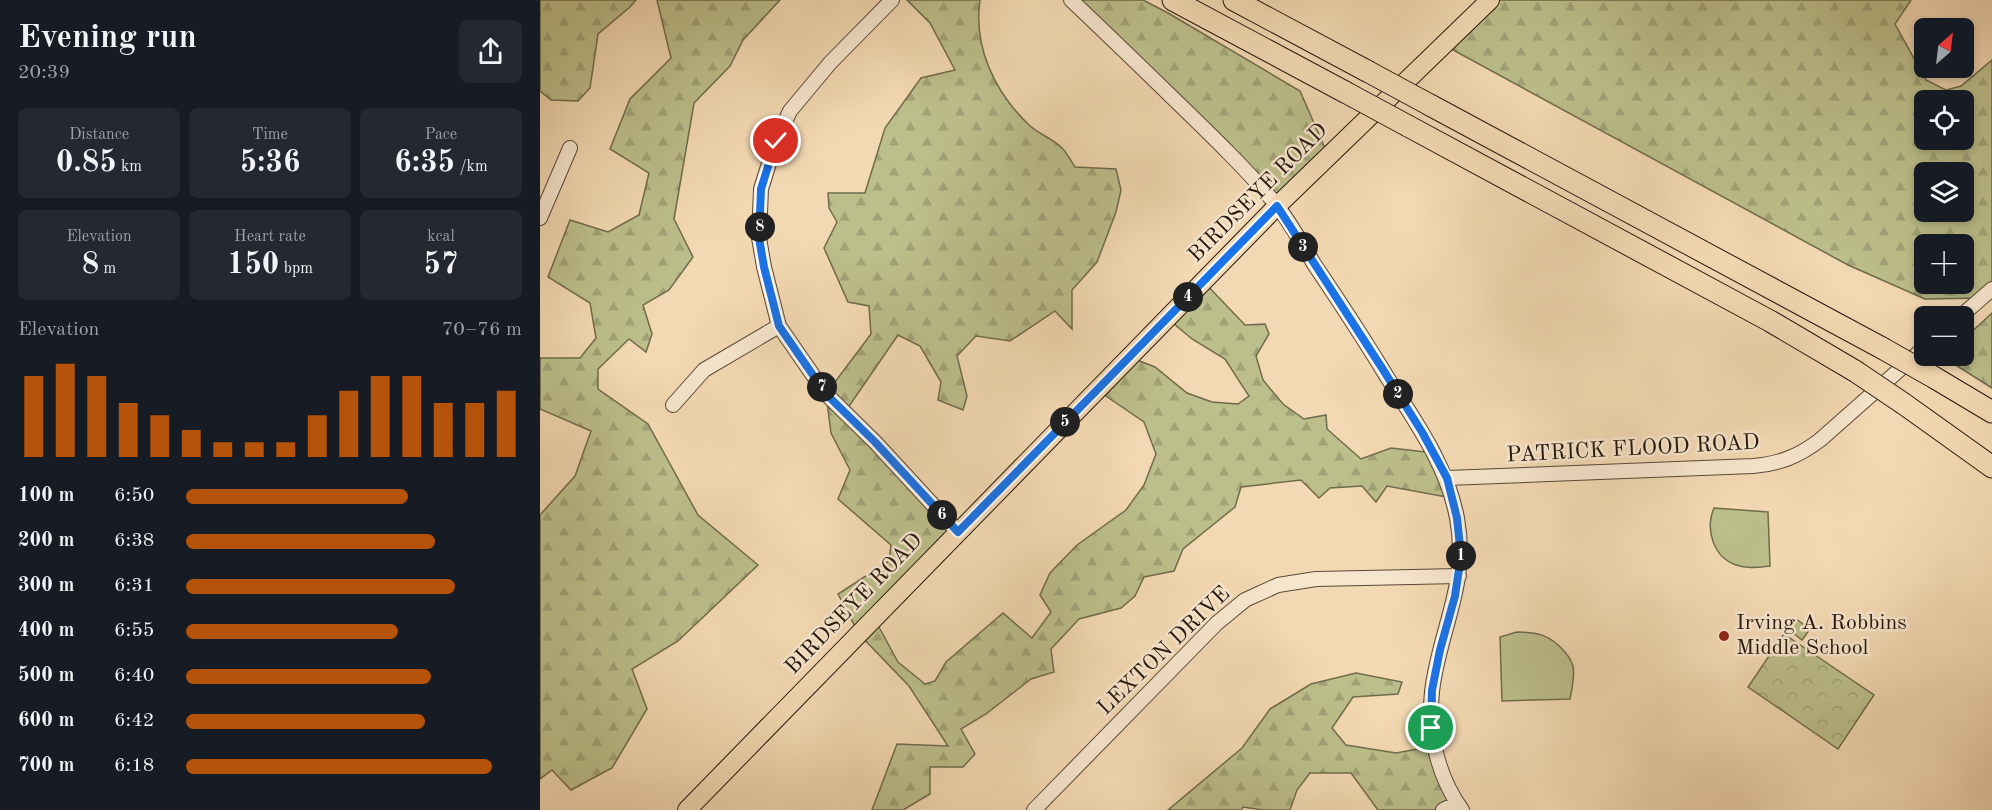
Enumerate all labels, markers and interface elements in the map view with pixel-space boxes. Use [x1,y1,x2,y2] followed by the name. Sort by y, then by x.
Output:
[1914,18,1974,78] north arrow
[1914,18,1974,366] map controls
[459,20,522,83] button: share
[18,22,197,55] text: Evening run
[18,63,70,83] text: 20:39
[1914,90,1974,150] button: locate
[750,115,801,166] pin
[1184,119,1332,267] street label: BIRDSEYE ROAD
[759,124,792,157] icon: check
[69,127,129,143] text: Distance
[252,127,288,143] text: Time
[425,127,457,143] text: Pace
[56,148,117,178] text: 0.85
[240,148,300,178] text: 5:36
[394,148,455,178] text: 6:35
[117,159,142,175] text: km
[455,159,488,175] text: /km
[1914,162,1974,222] button: layers
[745,212,775,242] pin: 8
[755,219,765,235] text: 8
[66,229,132,245] text: Elevation
[234,229,306,245] text: Heart rate
[427,229,455,245] text: kcal
[1288,232,1318,262] pin: 3
[1914,234,1974,294] button: +
[1298,239,1308,255] text: 3
[82,250,99,280] text: 8
[227,250,279,280] text: 150
[424,250,458,280] text: 57
[99,261,116,277] text: m
[279,261,313,277] text: bpm
[1173,282,1203,312] pin: 4
[1183,289,1193,305] text: 4
[1914,306,1974,366] button: −
[18,320,99,340] text: Elevation
[442,320,522,340] text: 70–76 m
[807,372,837,402] pin: 7
[817,379,827,395] text: 7
[1383,379,1413,409] pin: 2
[1393,386,1403,402] text: 2
[1050,407,1080,437] pin: 5
[1060,414,1070,430] text: 5
[1506,431,1760,467] street label: PATRICK FLOOD ROAD
[18,486,74,506] text: 100 m
[114,486,154,506] text: 6:50
[927,500,957,530] pin: 6
[937,507,947,523] text: 6
[781,529,927,679] street label: BIRDSEYE ROAD
[18,531,74,551] text: 200 m
[114,531,154,551] text: 6:38
[1446,541,1476,571] pin: 1
[1456,548,1466,564] text: 1
[18,576,74,596] text: 300 m
[114,576,154,596] text: 6:31
[1094,583,1234,719] street label: LEXTON DRIVE
[1736,612,1907,659] place label: Irving A. Robbins Middle School
[18,621,74,641] text: 400 m
[114,621,154,641] text: 6:55
[1717,629,1731,643] marker: Irving A. Robbins Middle School
[18,666,74,686] text: 500 m
[114,666,154,686] text: 6:40
[1405,702,1456,753] pin
[18,711,74,731] text: 600 m
[114,711,154,731] text: 6:42
[1414,711,1447,744] icon: arrive
[18,756,74,776] text: 700 m
[114,756,154,776] text: 6:18

